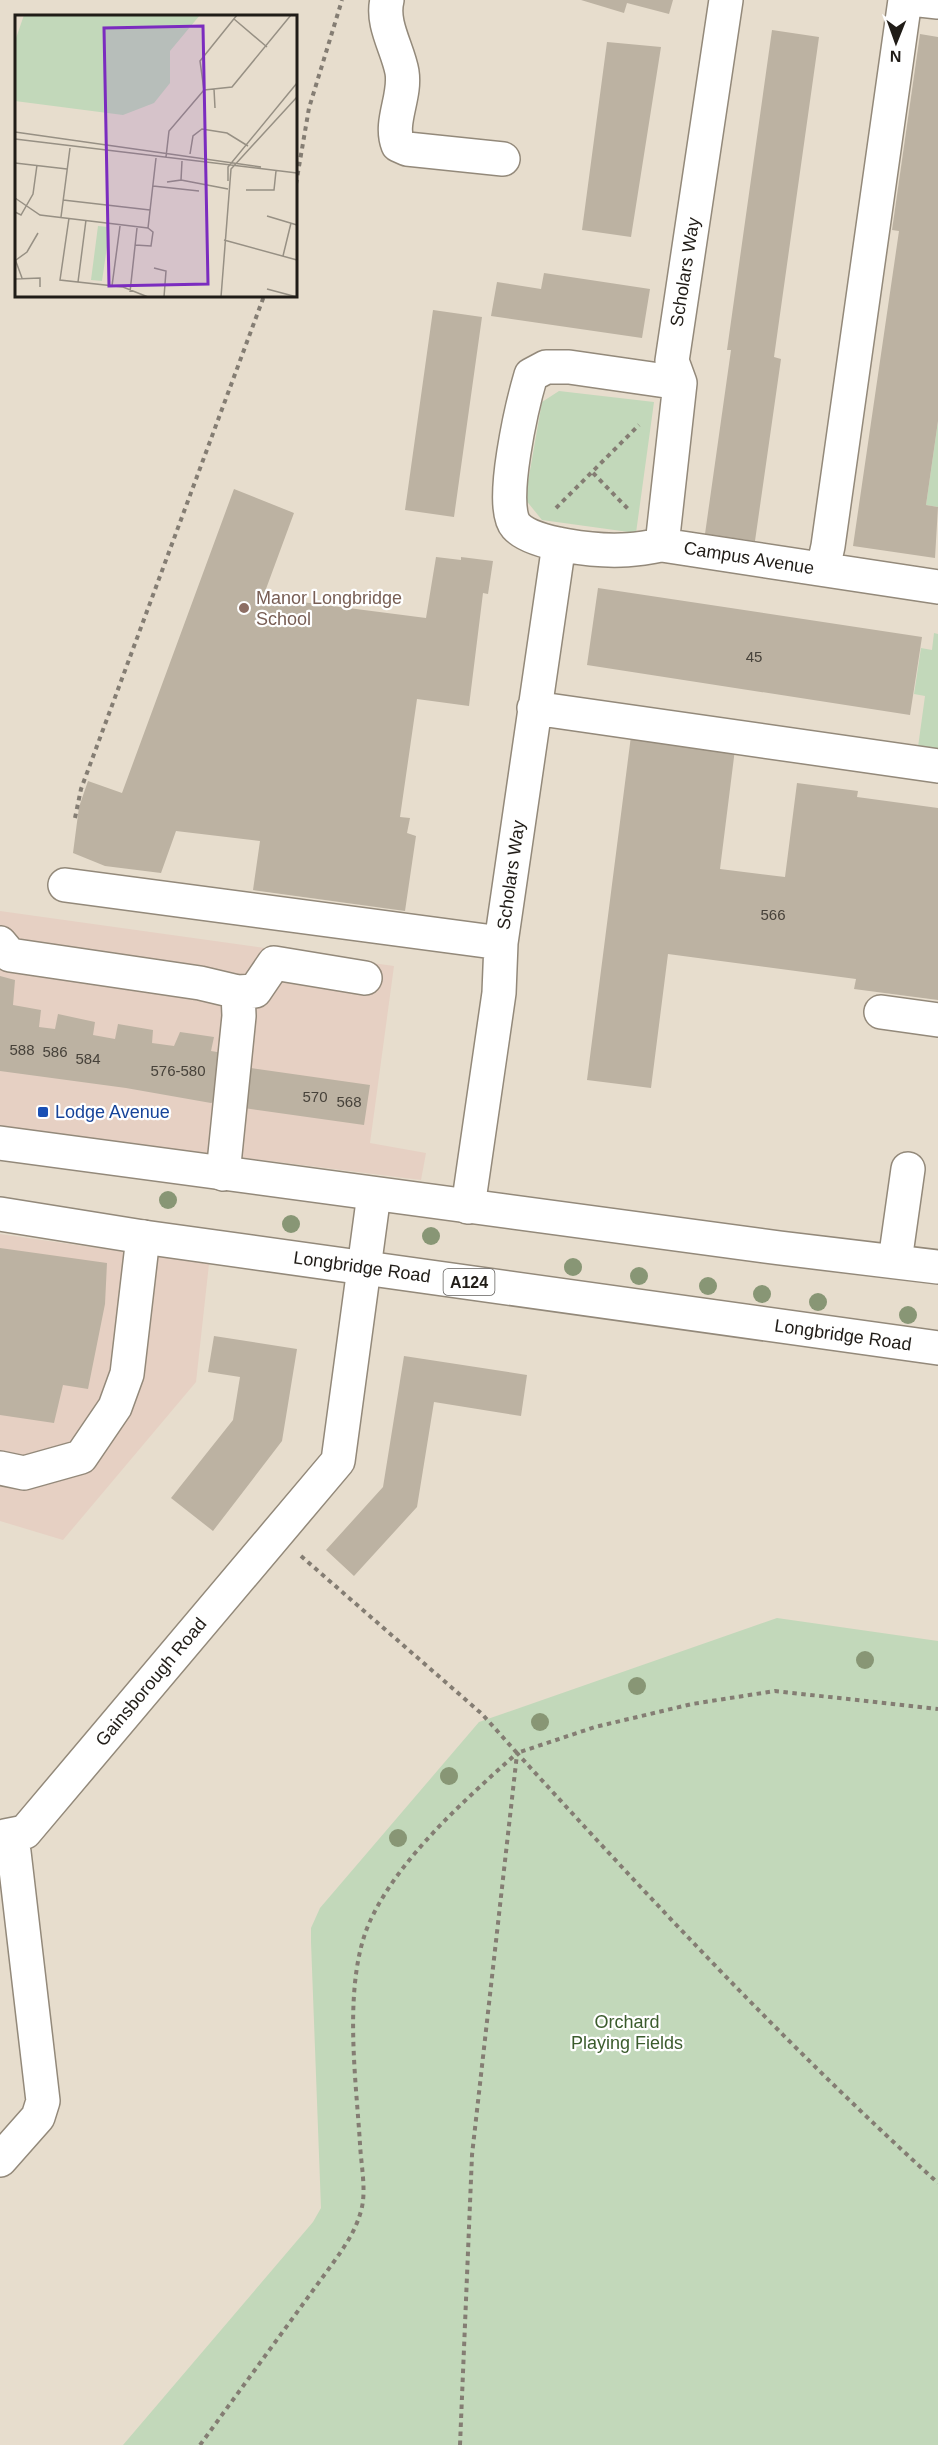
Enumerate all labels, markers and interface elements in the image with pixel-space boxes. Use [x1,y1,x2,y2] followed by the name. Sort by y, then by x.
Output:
[866,12,926,72] north arrow
[15,15,297,297] inset map
[890,48,902,65] text: N
[666,216,704,328] street label: Scholars Way
[682,538,816,578] street label: Campus Avenue
[256,588,402,629] place label: Manor Longbridge School
[237,601,251,615] marker: Manor Longbridge School
[746,648,762,665] house number: 45
[493,819,529,931] street label: Scholars Way
[760,906,786,923] house number: 566
[9,1041,35,1058] house number: 588
[42,1043,68,1060] house number: 586
[75,1050,101,1067] house number: 584
[150,1062,206,1079] house number: 576-580
[302,1088,328,1105] house number: 570
[336,1093,362,1110] house number: 568
[55,1102,170,1122] place label: Lodge Avenue
[36,1105,50,1119] marker: Lodge Avenue
[292,1247,432,1287] street label: Longbridge Road
[444,1269,494,1295] road number: A124
[773,1315,913,1355] street label: Longbridge Road
[92,1614,210,1750] street label: Gainsborough Road
[571,2012,683,2053] park label: Orchard Playing Fields

